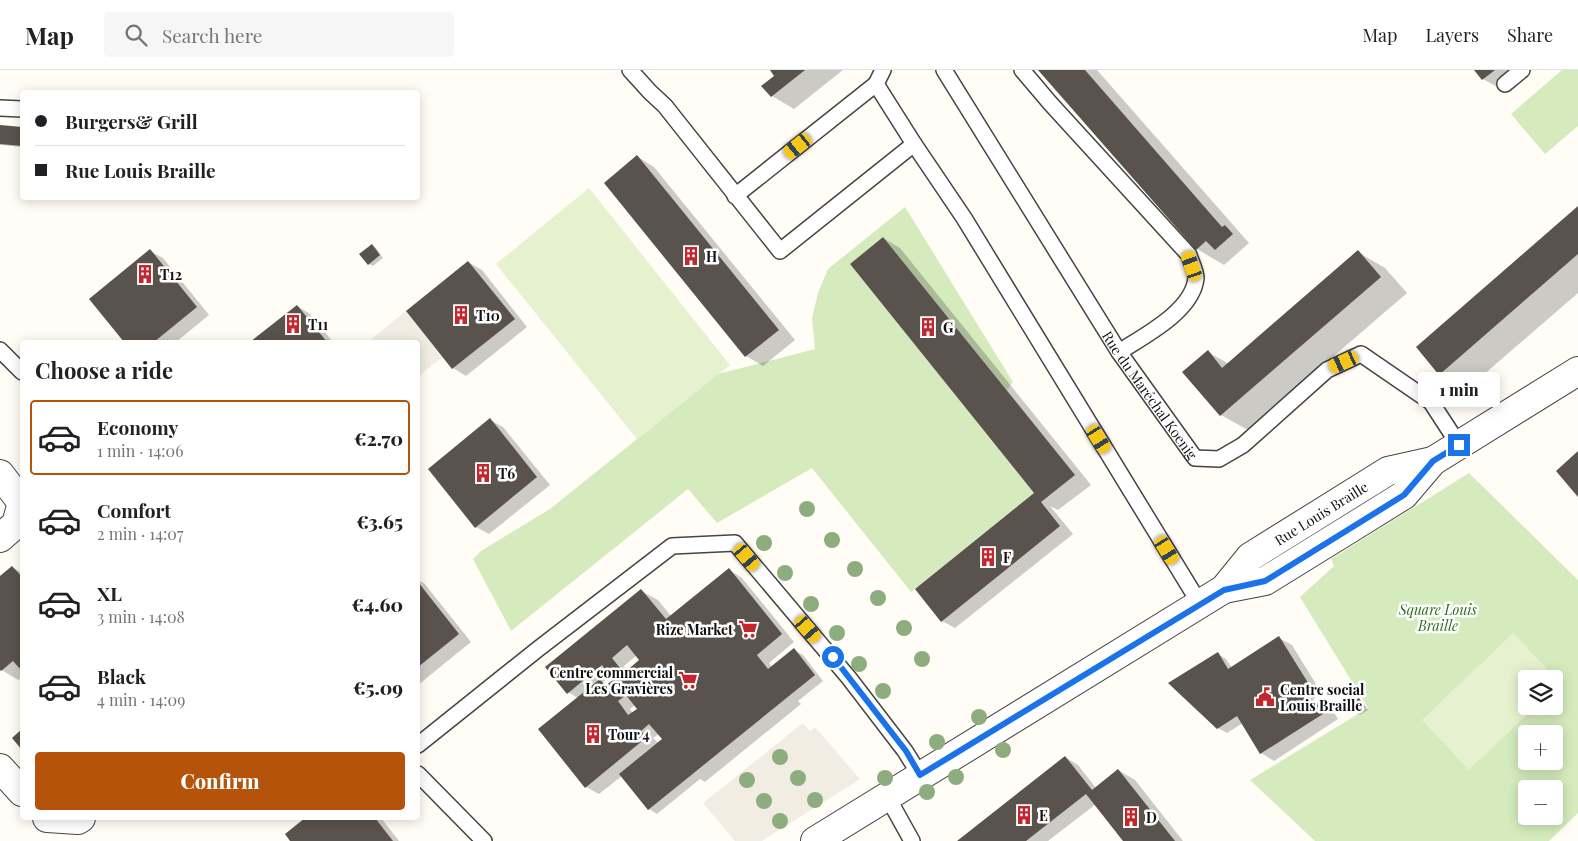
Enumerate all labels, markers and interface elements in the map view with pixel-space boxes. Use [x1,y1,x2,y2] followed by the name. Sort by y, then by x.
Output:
[104,12,454,57] search box
[25,19,74,51] text: Map
[122,21,150,49] icon: search
[162,22,262,48] text: Search here
[1362,23,1397,47] text: Map
[1425,23,1479,47] text: Layers
[1507,23,1553,47] text: Share
[65,108,198,134] text: Burgers& Grill
[781,131,814,161] car
[65,157,215,183] text: Rue Louis Braille
[680,245,702,267] building icon: H
[706,247,717,266] place label: H
[1180,249,1203,283] car
[134,263,156,285] building icon: T12
[160,265,182,284] place label: T12
[450,304,472,326] building icon: T10
[476,306,500,325] place label: T10
[282,313,304,335] building icon: T11
[308,315,328,334] place label: T11
[917,316,939,338] building icon: G
[943,318,953,337] place label: G
[1099,327,1203,463] street label: Rue du Maréchal Koenig
[1327,349,1360,375] car
[35,355,173,385] text: Choose a ride
[1418,372,1500,408] callout: 1 min
[1439,379,1479,400] text: 1 min
[97,414,178,440] text: Economy
[37,415,82,460] icon: car
[1084,422,1113,456] car
[354,425,403,451] text: €2.70
[1448,434,1470,456] route end
[97,440,184,461] text: 1 min · 14:06
[472,462,494,484] building icon: T6
[498,464,515,483] place label: T6
[1270,477,1371,549] street label: Rue Louis Braille
[97,497,171,523] text: Comfort
[37,498,82,543] icon: car
[356,508,403,534] text: €3.65
[97,523,183,544] text: 2 min · 14:07
[1152,533,1181,567] car
[731,541,762,573] car
[977,546,999,568] building icon: F
[1003,548,1011,567] place label: F
[97,580,122,606] text: XL
[37,581,82,626] icon: car
[352,591,403,617] text: €4.60
[1398,600,1478,635] park label: Square Louis Braille
[97,606,185,627] text: 3 min · 14:08
[792,613,823,645] car
[737,618,759,640] supermarket icon: Rize Market
[656,620,733,639] place label: Rize Market
[822,646,844,668] route start
[97,663,146,689] text: Black
[550,663,674,698] place label: Centre commercial Les Gravières
[37,664,82,709] icon: car
[677,669,699,691] supermarket icon: Centre commercial Les Gravières
[1518,670,1563,825] map controls
[1518,670,1563,715] button: layers
[353,674,403,700] text: €5.09
[1280,680,1365,715] place label: Centre social Louis Braille
[1254,686,1276,708] public building icon: Centre social Louis Braille
[97,689,185,710] text: 4 min · 14:09
[582,723,604,745] building icon: Tour 4
[608,725,650,744] place label: Tour 4
[1518,725,1563,770] button: +
[35,752,405,810] button: Confirm
[1518,780,1563,825] button: −
[1013,804,1035,826] building icon: E
[1039,806,1048,825] place label: E
[1120,806,1142,828] building icon: D
[1146,808,1157,827] place label: D

